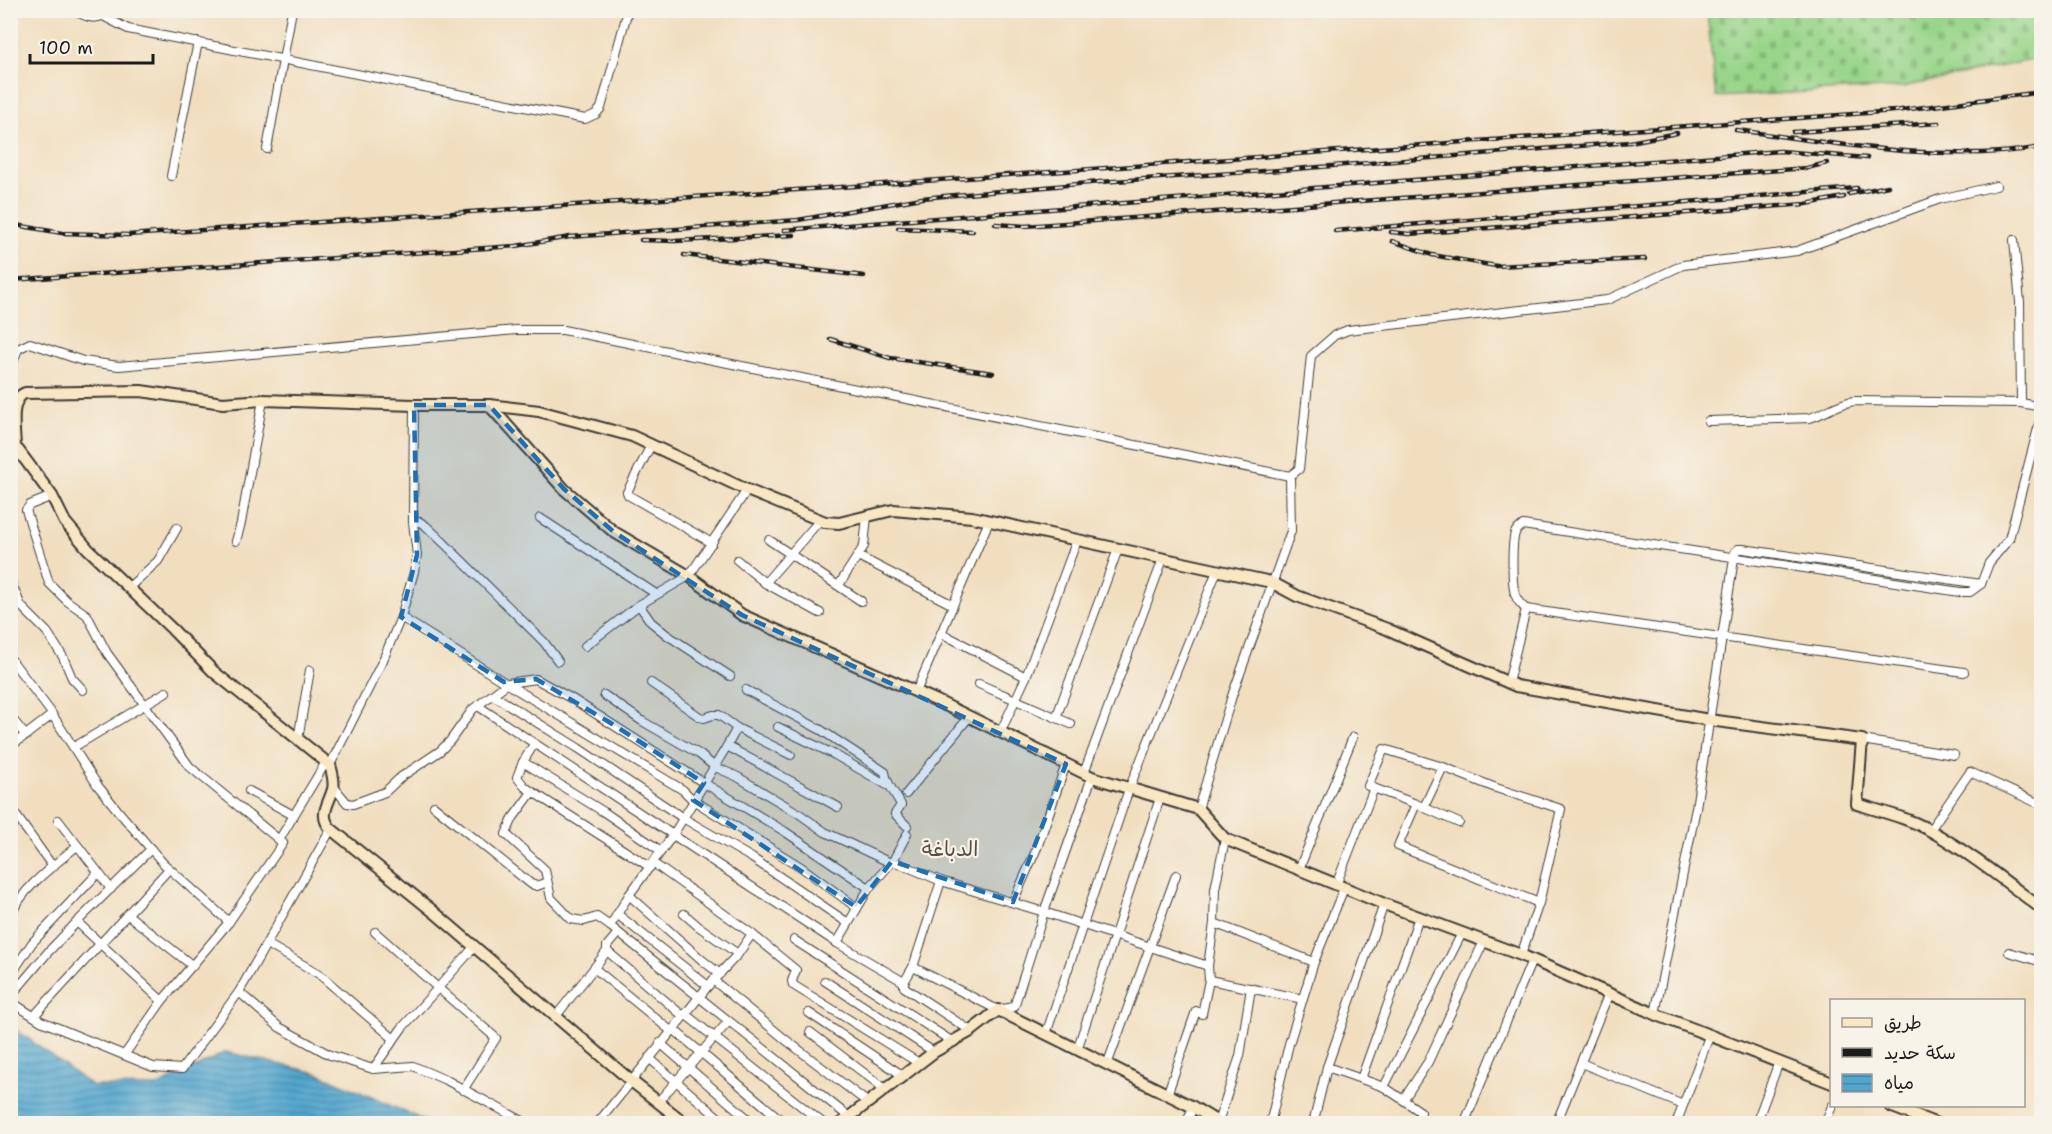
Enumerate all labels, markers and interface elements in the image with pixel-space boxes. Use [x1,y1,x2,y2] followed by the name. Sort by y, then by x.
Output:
[30,27,153,65] scale bar
[39,36,93,60] text: 100 m
[922,835,978,863] district label: الدباغة
[1830,999,2025,1107] legend
[1884,1011,1922,1035] text: طريق
[1884,1041,1956,1065] text: سكة حديد
[1884,1071,1914,1095] text: مياه

